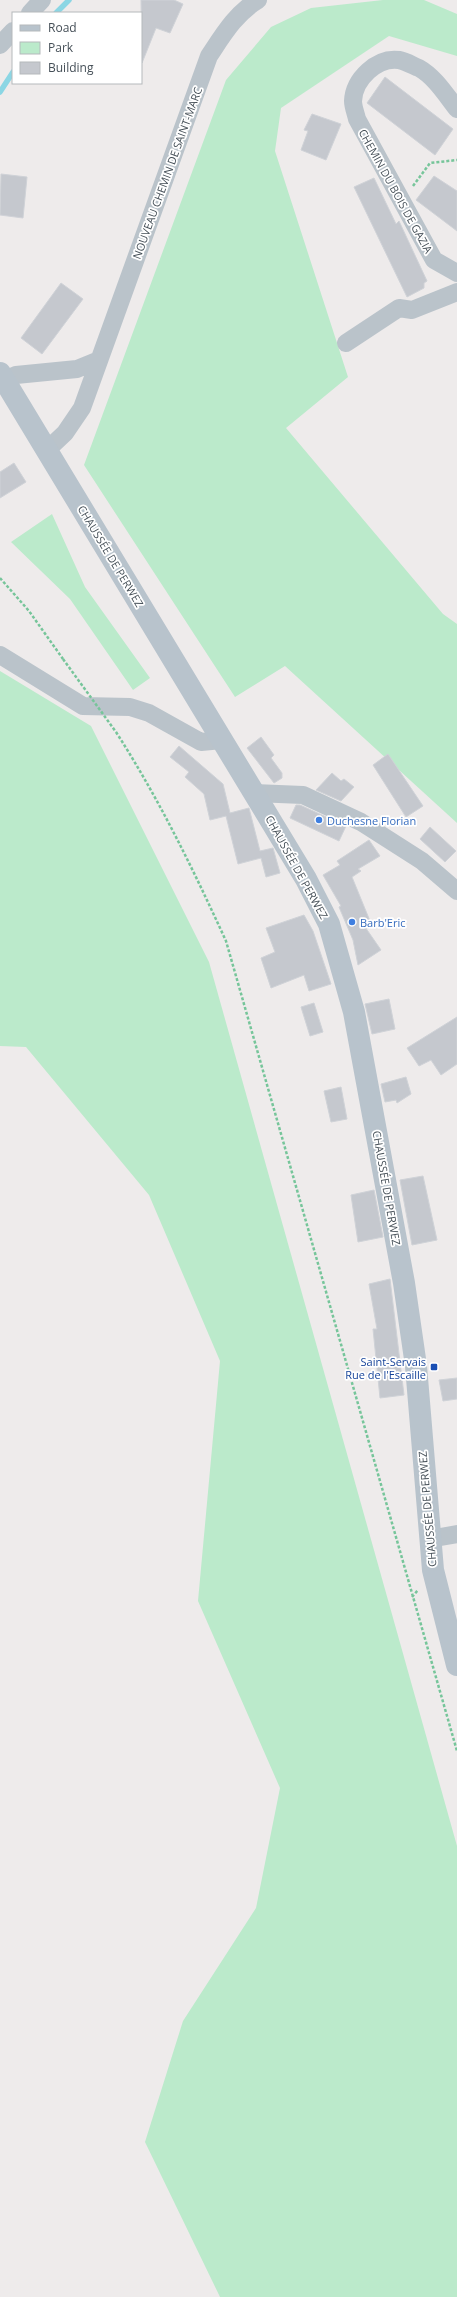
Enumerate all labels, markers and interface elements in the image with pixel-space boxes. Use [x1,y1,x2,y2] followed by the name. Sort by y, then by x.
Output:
[12,12,142,84] legend
[48,19,77,36] text: Road
[48,39,74,56] text: Park
[48,59,94,76] text: Building
[129,85,205,261] street label: NOUVEAU CHEMIN DE SAINT-MARC
[356,126,437,256] street label: CHEMIN DU BOIS DE GAZIA
[75,502,147,610] street label: CHAUSSÉE DE PERWEZ
[262,813,332,921] street label: CHAUSSÉE DE PERWEZ
[327,813,416,828] place label: Duchesne Florian
[314,815,324,825] marker: Duchesne Florian
[360,915,406,930] place label: Barb'Eric
[347,917,357,927] marker: Barb'Eric
[370,1129,404,1247] street label: CHAUSSÉE DE PERWEZ
[345,1354,426,1382] place label: Saint-Servais Rue de l'Escaille
[429,1362,439,1372] marker: Saint-Servais Rue de l'Escaille
[414,1450,440,1568] street label: CHAUSSÉE DE PERWEZ

